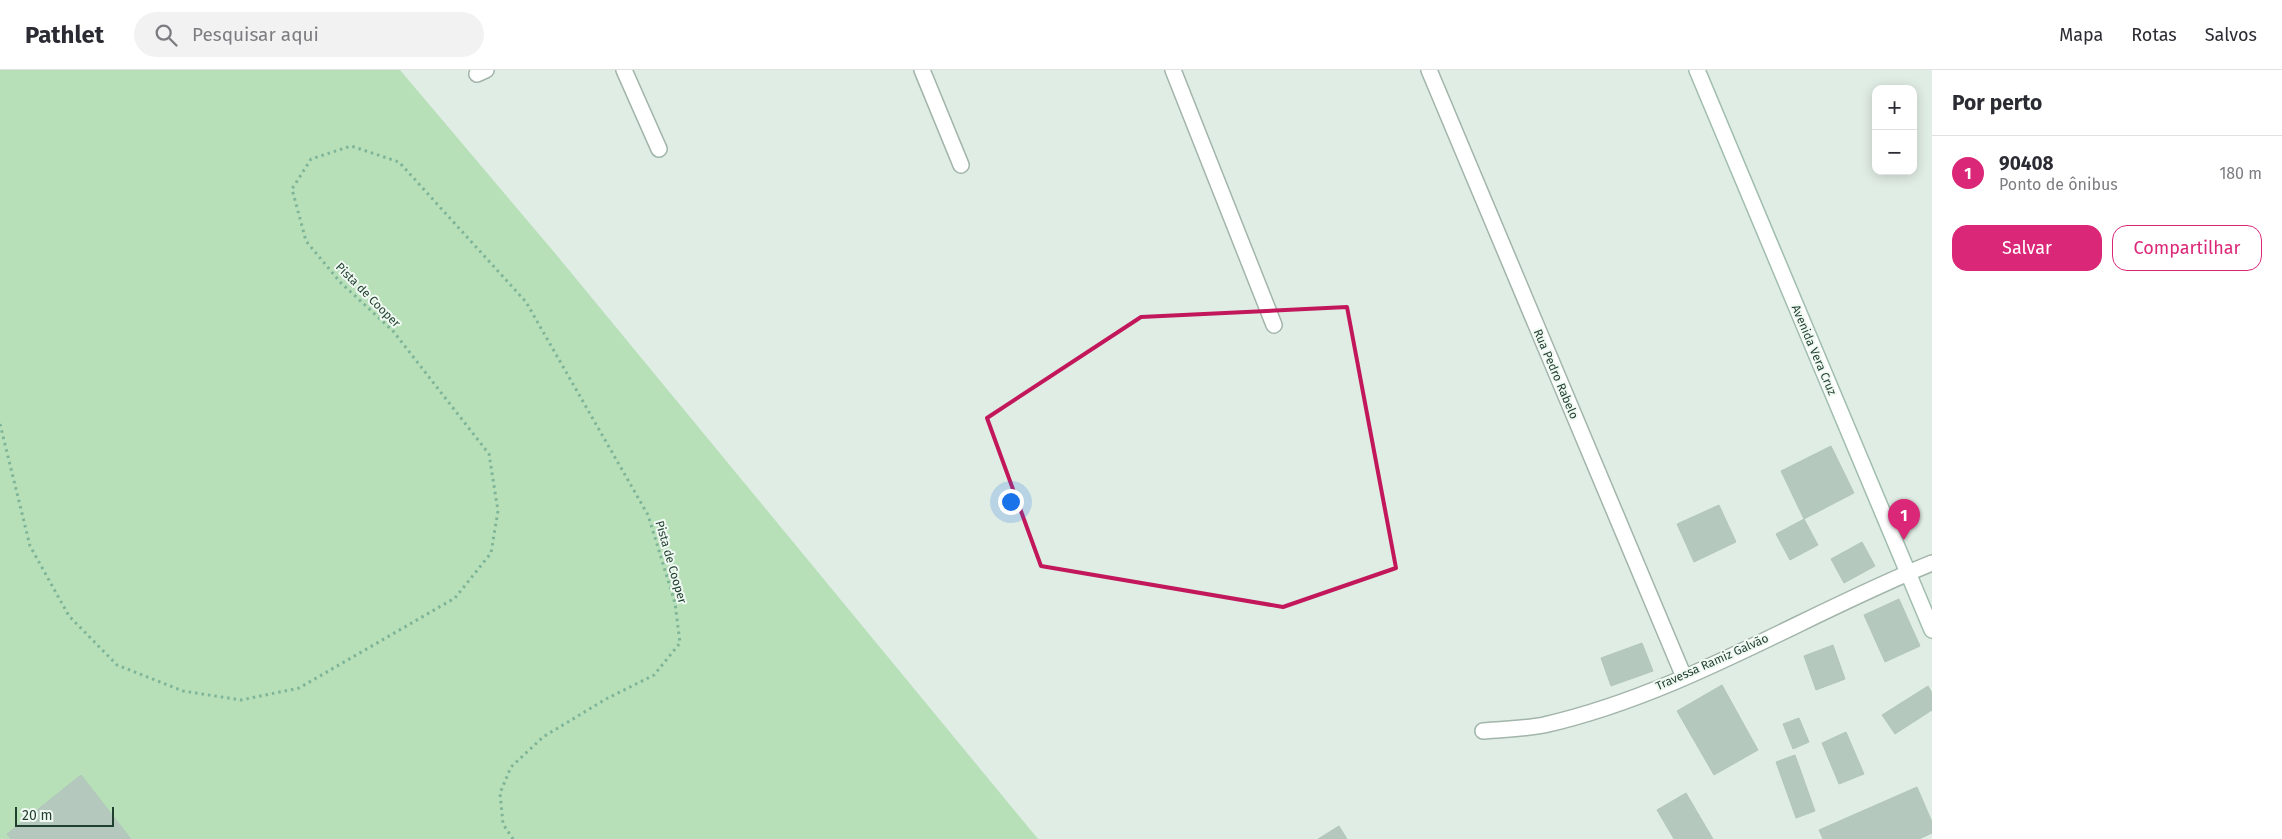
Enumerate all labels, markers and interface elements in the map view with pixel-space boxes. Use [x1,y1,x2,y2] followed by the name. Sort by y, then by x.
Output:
[134,12,484,57] search box
[25,21,104,49] text: Pathlet
[152,21,180,49] icon: search
[192,23,319,46] text: Pesquisar aqui
[2059,24,2103,46] text: Mapa
[2131,24,2177,46] text: Rotas
[2205,24,2257,46] text: Salvos
[1872,85,1917,175] map controls
[1872,85,1917,130] button: +
[1952,90,2042,116] text: Por perto
[1872,130,1917,175] button: −
[1999,152,2054,175] text: 90408
[1964,164,1972,183] text: 1
[2219,164,2262,183] text: 180 m
[1999,175,2118,194] text: Ponto de ônibus
[1952,225,2102,271] button: Salvar
[2112,225,2262,271] button: Compartilhar
[333,260,403,330] street label: Pista de Cooper
[1789,303,1839,397] street label: Avenida Vera Cruz
[1531,327,1581,421] street label: Rua Pedro Rabelo
[998,489,1024,515] your location
[1888,499,1920,540] pin: 1
[652,519,690,605] street label: Pista de Cooper
[1653,631,1771,693] street label: Travessa Ramiz Galvão
[15,804,114,827] scale bar
[22,807,52,824] text: 20 m

